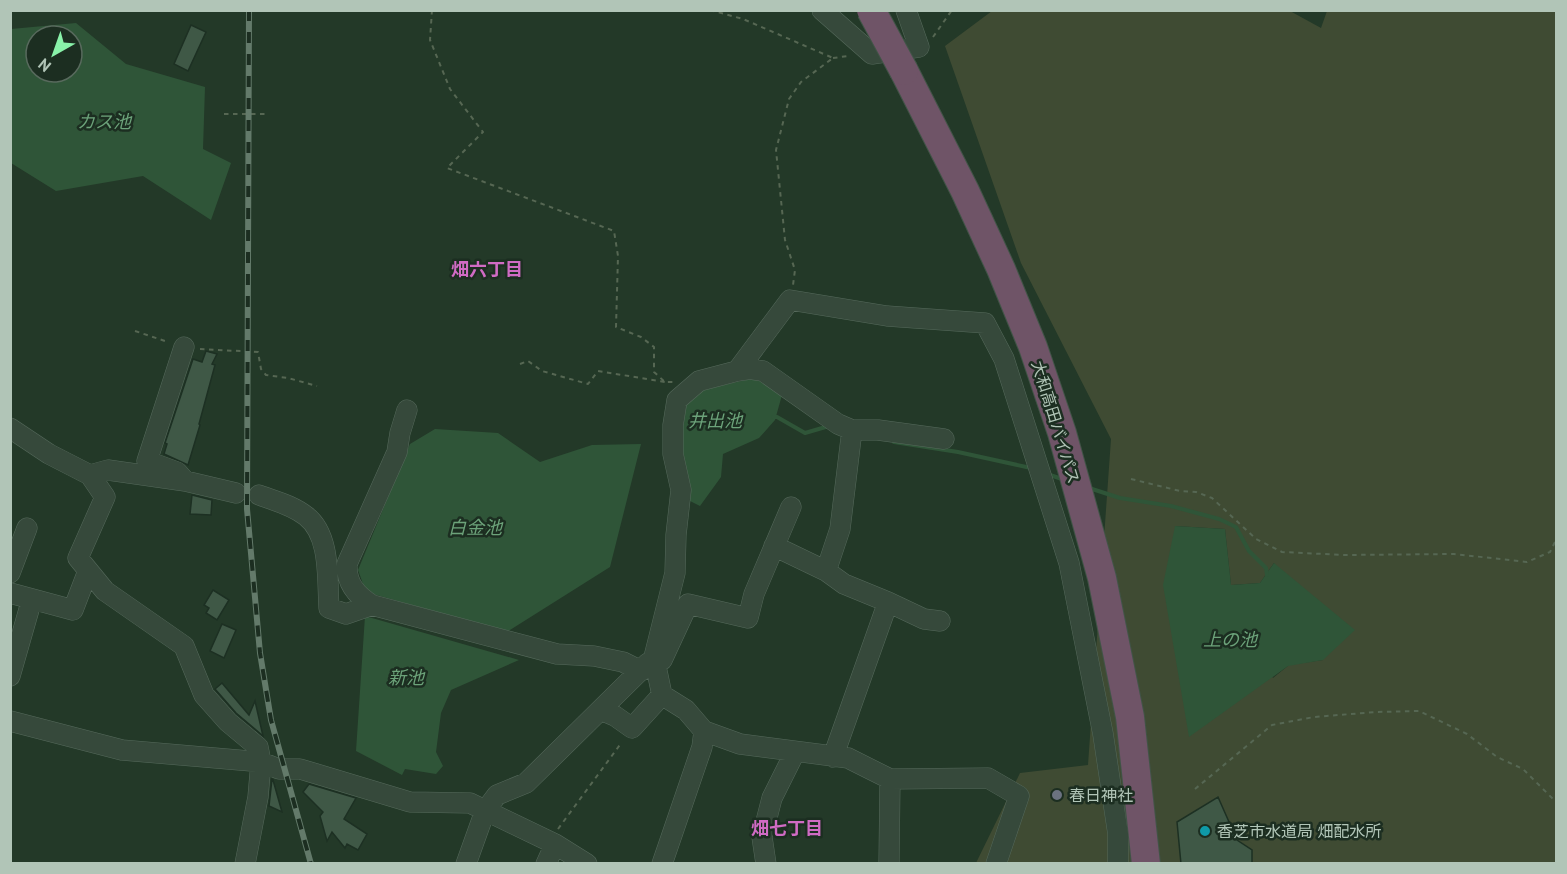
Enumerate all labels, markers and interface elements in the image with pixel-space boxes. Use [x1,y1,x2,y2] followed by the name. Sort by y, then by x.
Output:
[24,24,84,84] north arrow
[34,54,55,77] text: N
[77,110,133,133] water label: カス池
[451,258,523,281] district label: 畑六丁目
[1028,358,1084,486] street label: 大和高田バイパス
[688,409,744,432] water label: 井出池
[448,516,504,539] water label: 白金池
[1203,628,1259,651] water label: 上の池
[388,666,426,689] water label: 新池
[1069,785,1133,805] place label: 春日神社
[1050,788,1064,802] marker: 春日神社
[751,817,823,840] district label: 畑七丁目
[1217,821,1381,841] place label: 香芝市水道局 畑配水所
[1198,824,1212,838] marker: 香芝市水道局 畑配水所

